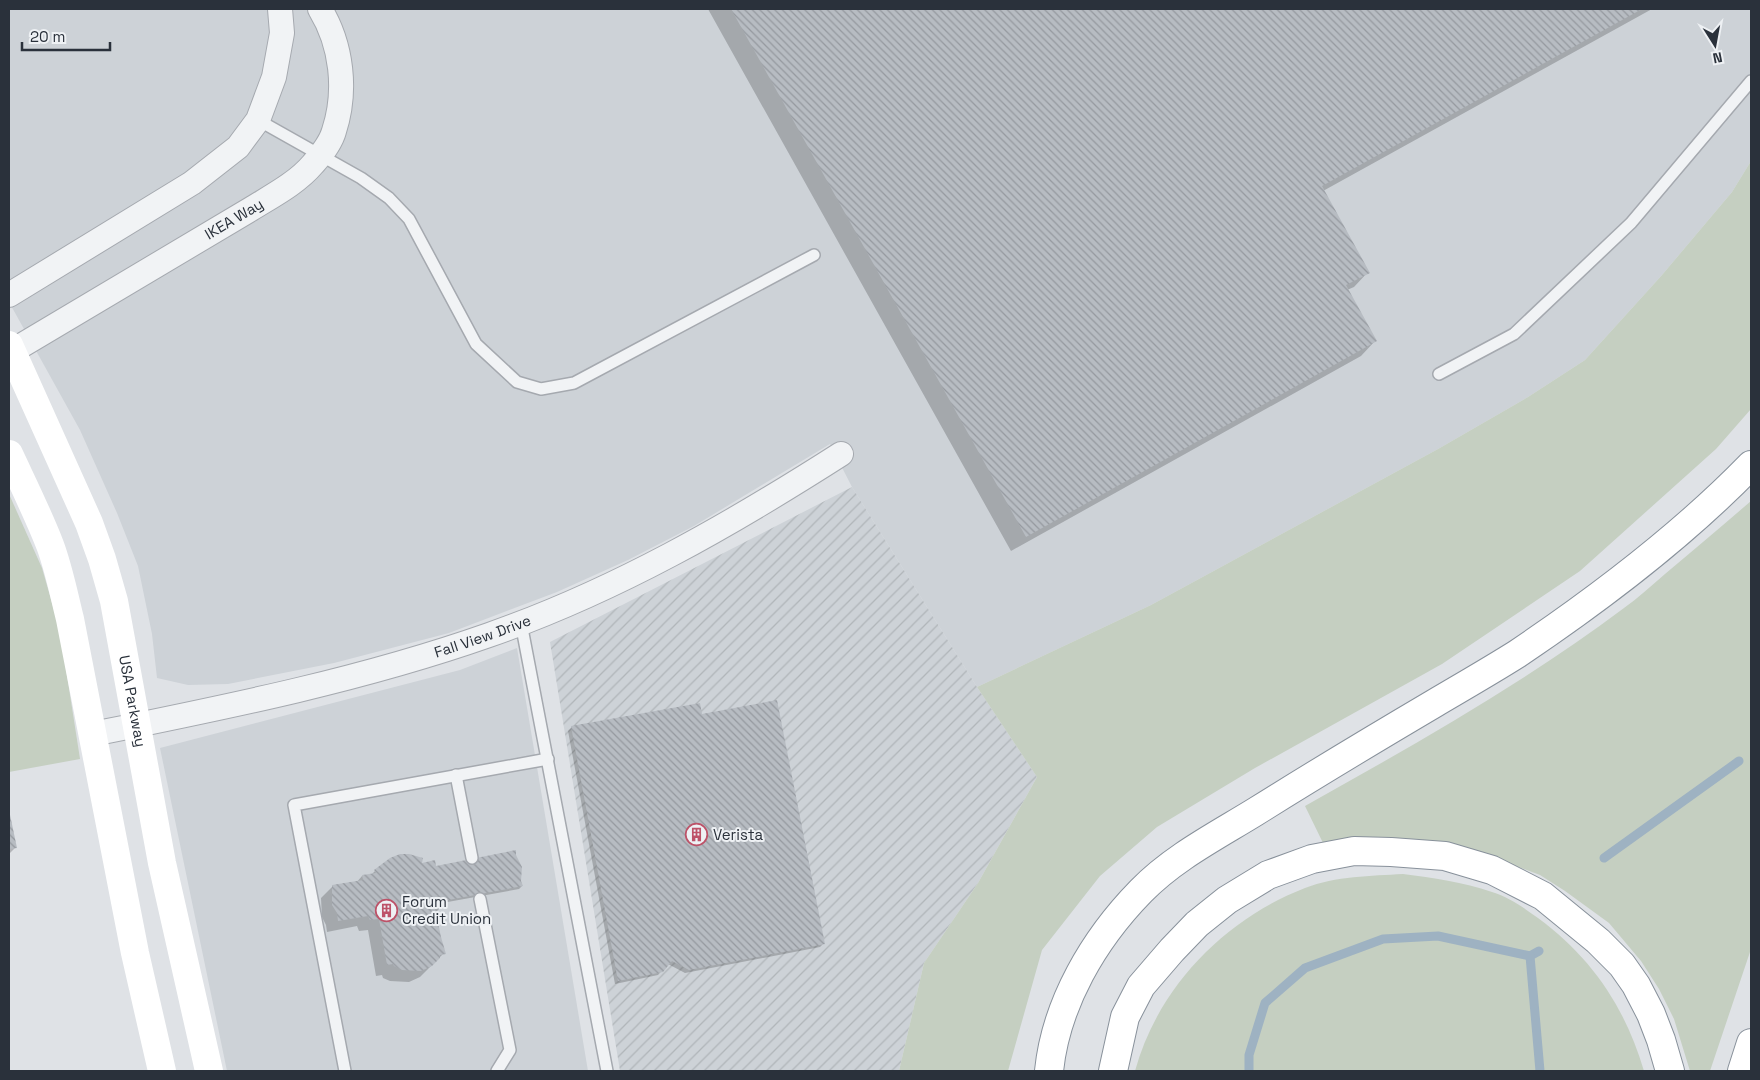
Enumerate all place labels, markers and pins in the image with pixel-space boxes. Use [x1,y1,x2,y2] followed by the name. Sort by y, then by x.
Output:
[685,823,709,847] building icon: Verista
[713,825,764,844] place label: Verista
[402,892,491,928] place label: Forum Credit Union
[374,899,398,923] building icon: Forum Credit Union

